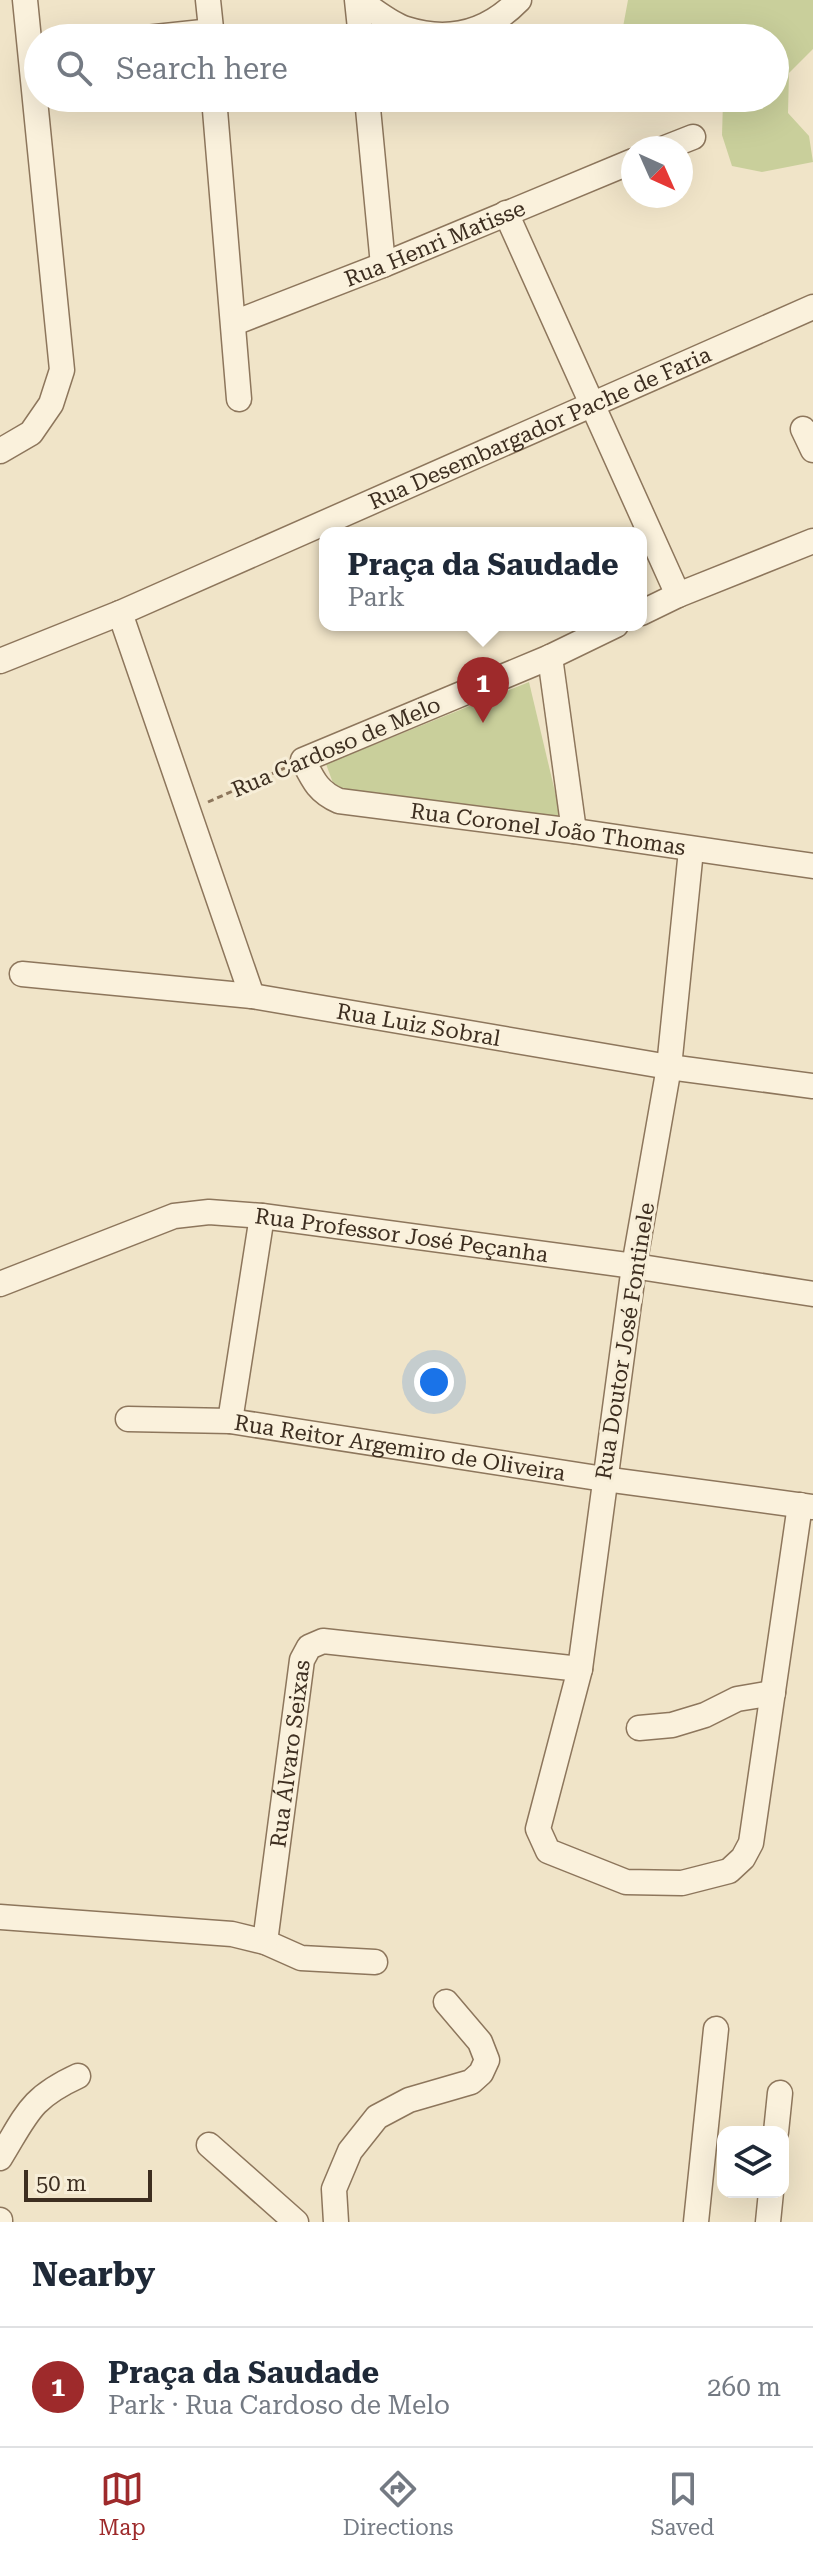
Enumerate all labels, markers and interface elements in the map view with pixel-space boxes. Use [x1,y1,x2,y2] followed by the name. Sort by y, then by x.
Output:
[24,24,789,112] search box
[52,46,96,90] icon: search
[116,51,288,86] text: Search here
[621,136,693,208] north arrow
[341,195,529,291] street label: Rua Henri Matisse
[365,341,715,514] street label: Rua Desembargador Pache de Faria
[319,527,647,631] popup
[347,547,619,582] text: Praça da Saudade
[347,582,405,612] text: Park
[457,657,509,723] pin: 1
[228,692,444,802] street label: Rua Cardoso de Melo
[409,798,687,860] street label: Rua Coronel João Thomas
[335,998,503,1051] street label: Rua Luiz Sobral
[591,1201,659,1481] street label: Rua Doutor José Fontinele
[253,1203,550,1267] street label: Rua Professor José Peçanha
[414,1362,454,1402] your location
[233,1409,567,1485] street label: Rua Reitor Argemiro de Oliveira
[265,1658,314,1849] street label: Rua Álvaro Seixas
[717,2126,789,2198] map controls
[717,2126,789,2198] button: layers
[24,2166,152,2202] scale bar
[36,2171,86,2196] text: 50 m
[32,2254,155,2294] text: Nearby
[108,2355,379,2390] text: Praça da Saudade
[51,2372,65,2402] text: 1
[707,2372,781,2402] text: 260 m
[108,2390,450,2420] text: Park · Rua Cardoso de Melo
[99,2467,146,2540] tab: Map
[343,2467,453,2540] tab: Directions
[651,2467,714,2540] tab: Saved

